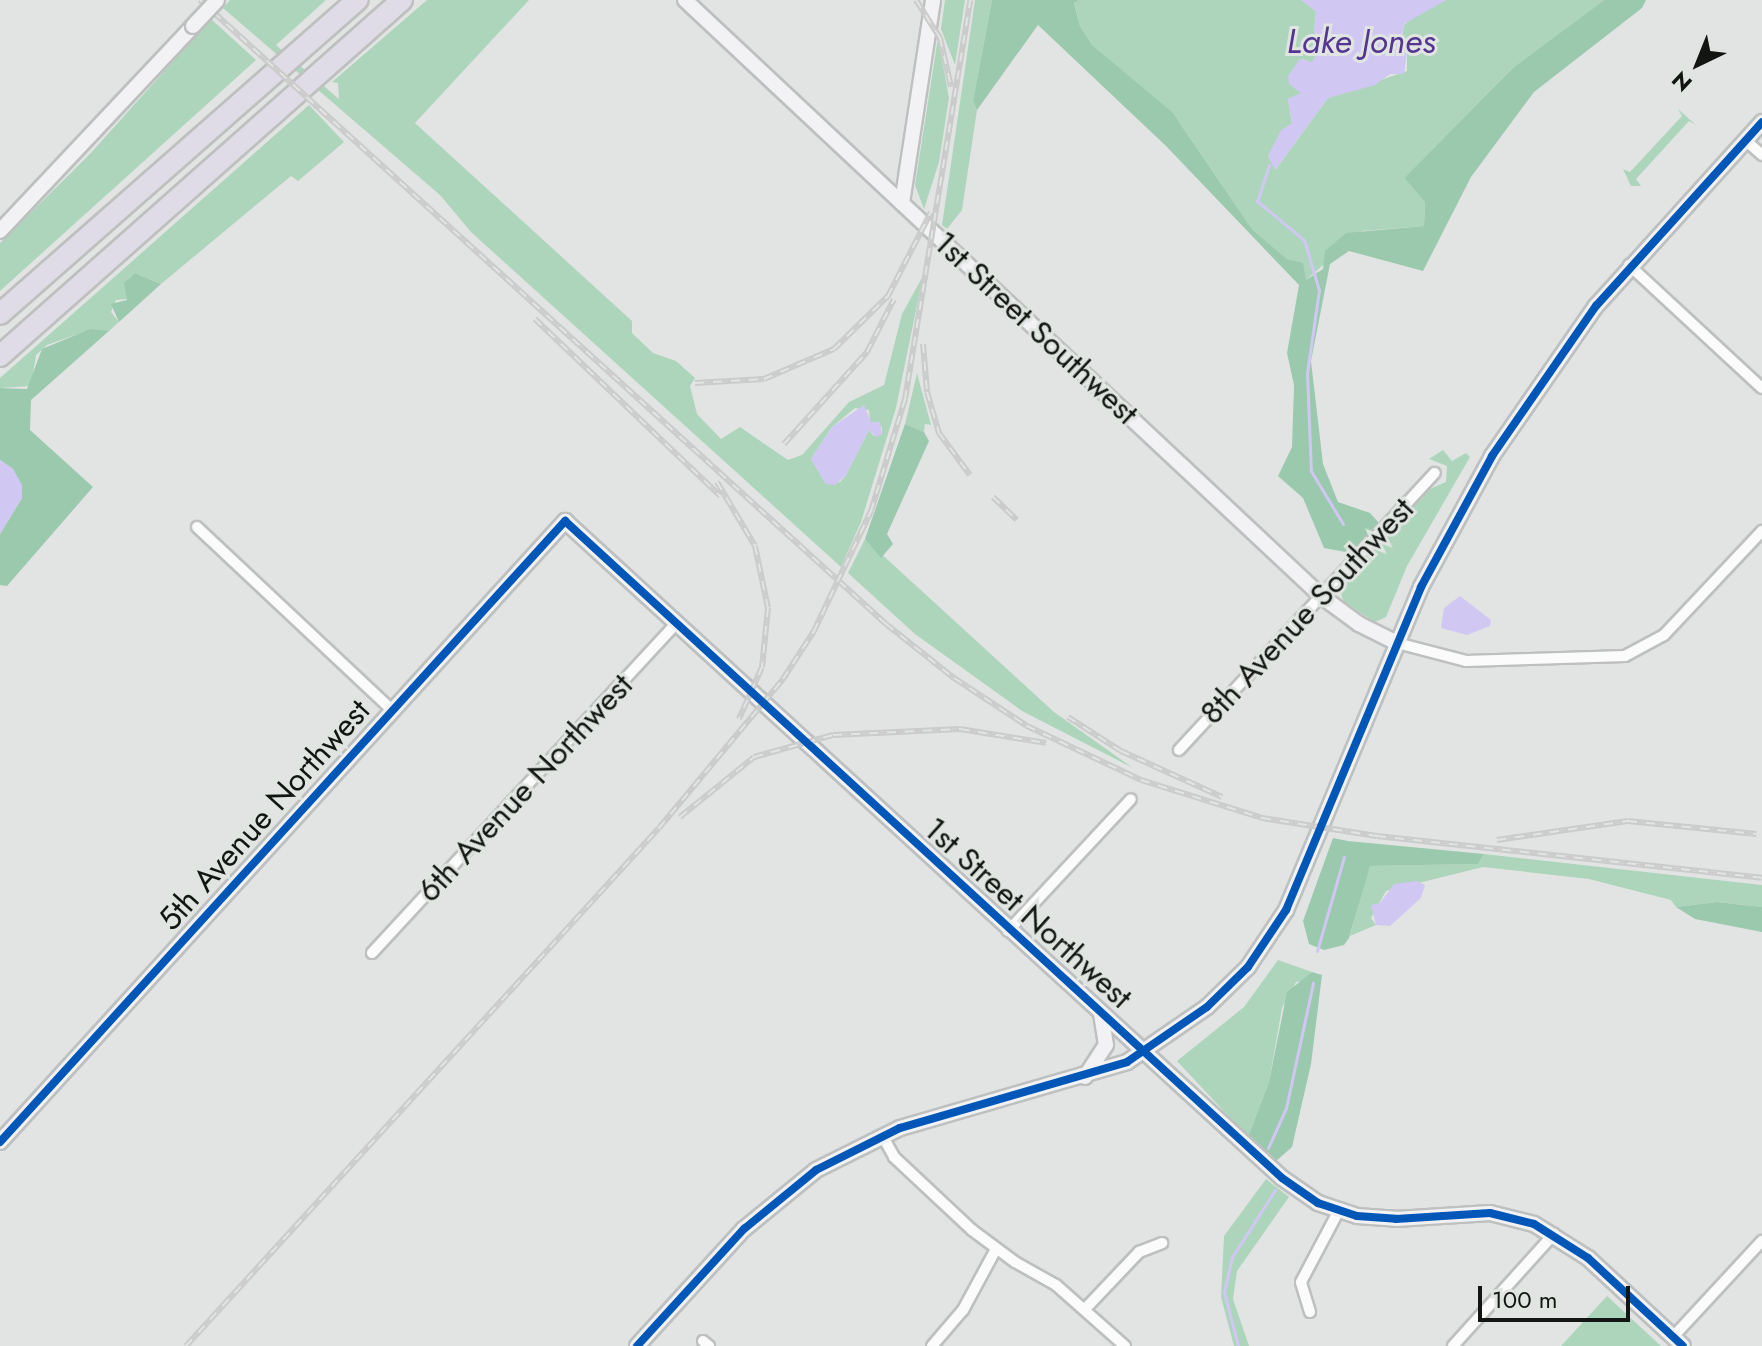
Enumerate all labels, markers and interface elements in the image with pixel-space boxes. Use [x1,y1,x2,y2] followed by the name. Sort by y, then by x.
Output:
[1287,22,1435,62] water label: Lake Jones
[1658,24,1738,104] north arrow
[1664,64,1699,99] text: N
[926,224,1146,432] street label: 1st Street Southwest
[1192,490,1422,732] street label: 8th Avenue Southwest
[409,666,641,910] street label: 6th Avenue Northwest
[150,692,378,938] street label: 5th Avenue Northwest
[916,810,1140,1016] street label: 1st Street Northwest
[1482,1270,1634,1320] scale bar
[1492,1282,1558,1317] text: 100 m

